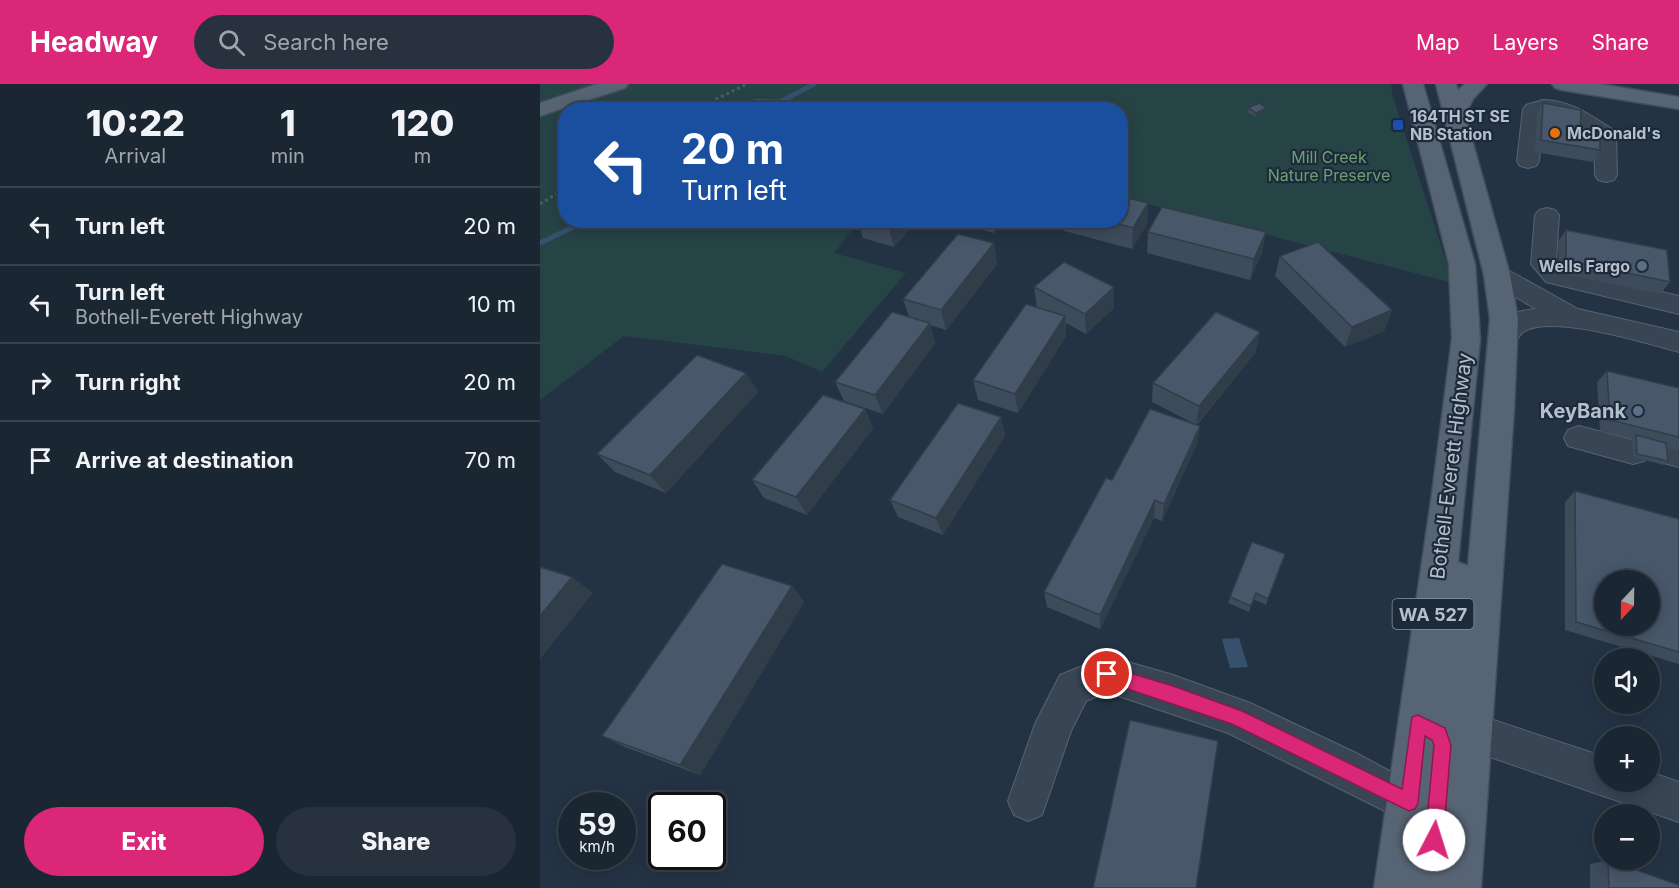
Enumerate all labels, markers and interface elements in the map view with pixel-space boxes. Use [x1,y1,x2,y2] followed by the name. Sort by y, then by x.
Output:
[194,15,614,69] search box
[30,25,158,59] text: Headway
[215,26,248,59] icon: search
[263,29,389,55] text: Search here
[1416,30,1460,55] text: Map
[1493,30,1559,55] text: Layers
[1592,30,1649,55] text: Share
[86,101,185,145] text: 10:22
[280,101,296,145] text: 1
[391,101,454,145] text: 120
[1410,106,1510,144] place label: 164TH ST SE NB Station
[1391,118,1405,132] marker: 164TH ST SE NB Station
[681,123,784,174] text: 20 m
[1567,123,1661,143] place label: McDonald's
[582,126,660,204] icon: left
[1548,126,1562,140] marker: McDonald's
[105,144,166,168] text: Arrival
[271,144,305,168] text: min
[414,144,431,168] text: m
[1268,147,1390,185] park label: Mill Creek Nature Preserve
[681,174,787,207] text: Turn left
[24,210,57,243] icon: left
[75,213,165,239] text: Turn left
[463,213,516,239] text: 20 m
[1539,256,1630,276] place label: Wells Fargo
[1635,259,1649,273] marker: Wells Fargo
[75,279,165,305] text: Turn left
[24,288,57,321] icon: left
[468,291,516,317] text: 10 m
[75,305,303,329] text: Bothell-Everett Highway
[1425,351,1477,581] street label: Bothell-Everett Highway
[24,366,57,399] icon: right
[75,369,181,395] text: Turn right
[463,369,516,395] text: 20 m
[1540,399,1626,423] place label: KeyBank
[1631,404,1645,418] marker: KeyBank
[24,444,57,477] icon: arrive
[75,447,294,473] text: Arrive at destination
[465,447,516,473] text: 70 m
[1594,570,1660,636] north arrow
[1594,570,1660,870] map controls
[1392,599,1474,629] road number: WA 527
[1081,648,1132,699] pin
[1594,648,1660,714] button: sound
[1090,657,1123,690] icon: arrive
[1594,726,1660,792] button: +
[648,792,726,870] speed limit sign: 60
[1594,804,1660,870] button: −
[578,806,616,842] text: 59
[24,807,264,876] button: Exit
[276,807,516,876] button: Share
[1402,808,1466,872] position arrow
[579,837,615,856] text: km/h

